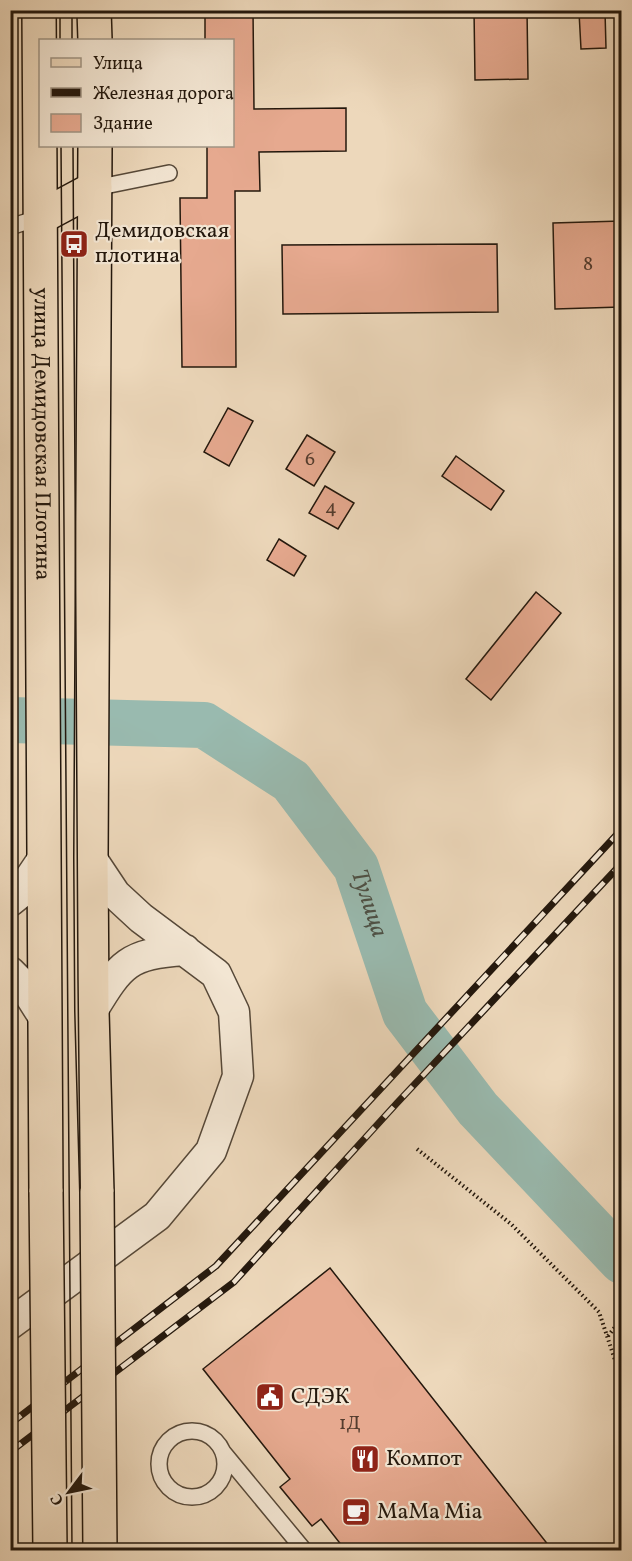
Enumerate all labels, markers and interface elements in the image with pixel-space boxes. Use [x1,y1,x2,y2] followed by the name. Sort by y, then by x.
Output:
[39,39,234,147] legend
[93,52,143,77] text: Улица
[93,82,234,107] text: Железная дорога
[93,112,153,137] text: Здание
[95,216,229,272] place label: Демидовская плотина
[58,228,90,260] bus stop icon: Демидовская плотина
[583,251,593,279] house number: 8
[25,287,58,581] street label: улица Демидовская Плотина
[305,446,315,474] house number: 6
[325,494,337,522] house number: 4
[341,865,395,942] water label: Тулица
[254,1381,286,1413] public building icon: СДЭК
[291,1382,349,1413] place label: СДЭК
[339,1410,361,1438] house number: 1Д
[349,1443,381,1475] restaurant icon: Компот
[386,1444,462,1475] place label: Компот
[39,1462,99,1522] north arrow
[46,1489,70,1509] text: С
[340,1496,372,1528] cafe icon: MaMa Mia
[377,1497,482,1528] place label: MaMa Mia

